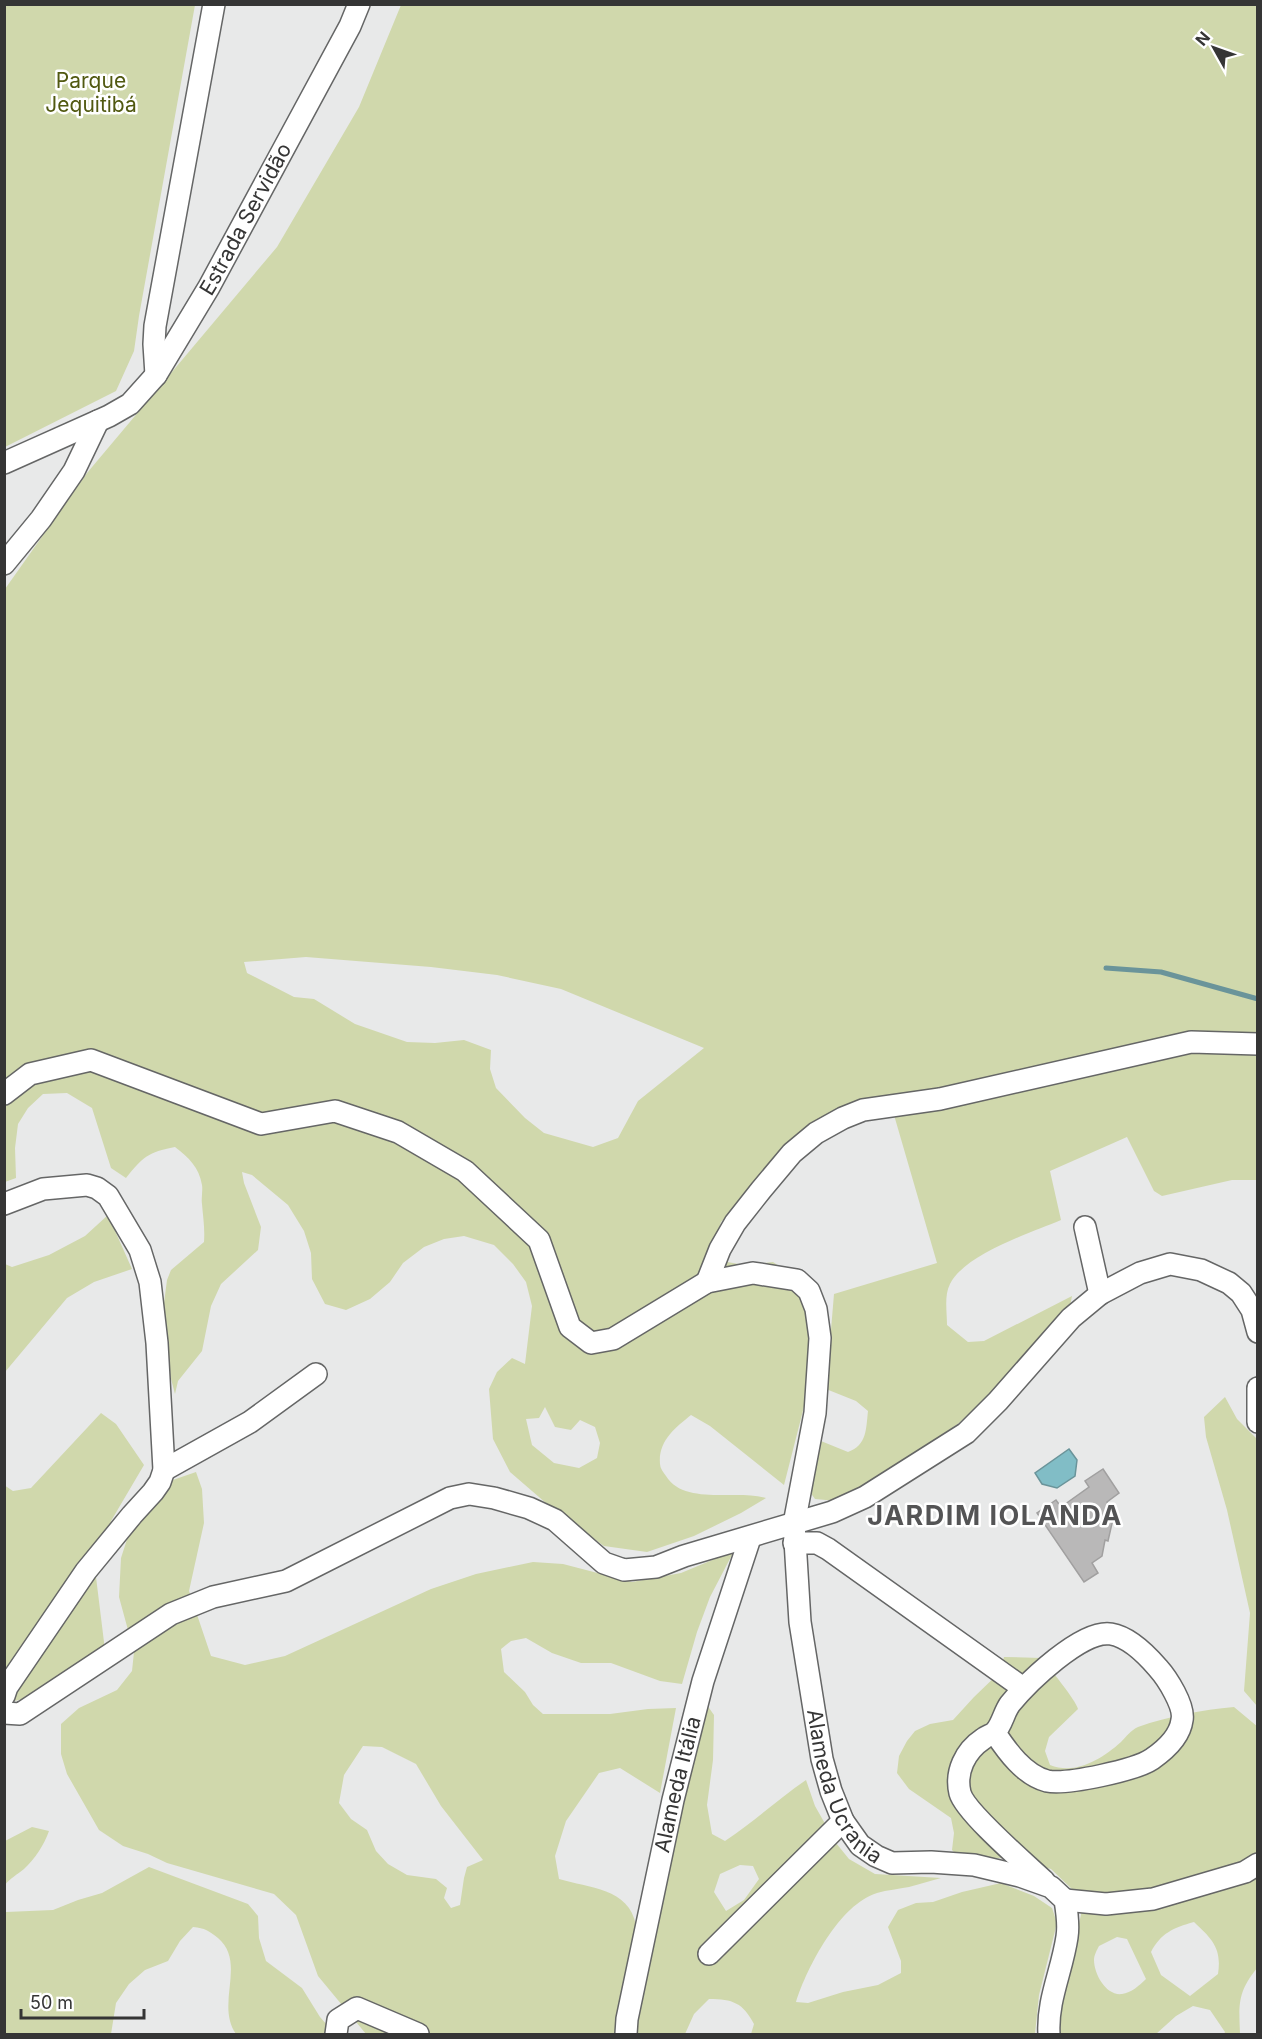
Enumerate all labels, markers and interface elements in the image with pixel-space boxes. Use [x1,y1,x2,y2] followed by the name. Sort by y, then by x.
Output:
[1184,18,1244,78] north arrow
[1191,27,1214,49] text: N
[45,68,137,117] park label: Parque Jequitibá
[194,139,296,300] street label: Estrada Servidão
[867,1499,1123,1532] district label: JARDIM IOLANDA
[802,1707,887,1868] street label: Alameda Ucrania
[649,1714,706,1855] street label: Alameda Itália
[21,1982,144,2020] scale bar
[30,1992,73,2013] text: 50 m

